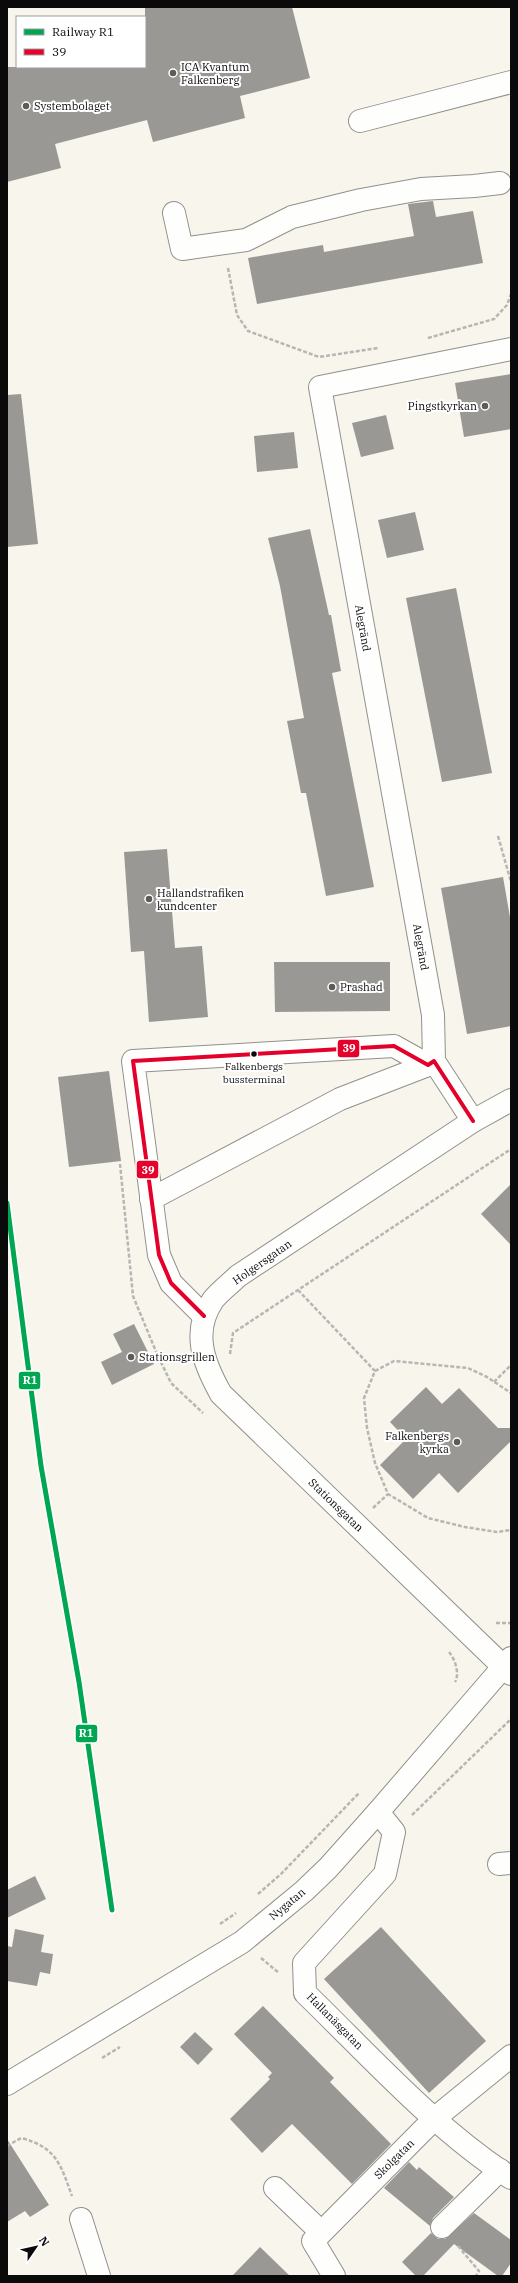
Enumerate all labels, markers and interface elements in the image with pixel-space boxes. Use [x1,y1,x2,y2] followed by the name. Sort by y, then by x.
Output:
[16,16,146,68] legend
[52,24,114,39] text: Railway R1
[52,44,66,59] text: 39
[181,60,250,87] place label: ICA Kvantum Falkenberg
[168,68,178,78] marker: ICA Kvantum Falkenberg
[34,99,110,113] place label: Systembolaget
[21,101,31,111] marker: Systembolaget
[408,399,477,413] place label: Pingstkyrkan
[480,401,490,411] marker: Pingstkyrkan
[352,604,374,653] street label: Alegränd
[157,886,244,913] place label: Hallandstrafiken kundcenter
[144,894,154,904] marker: Hallandstrafiken kundcenter
[410,923,432,972] street label: Alegränd
[340,980,383,994] place label: Prashad
[327,982,337,992] marker: Prashad
[337,1039,360,1058] line badge: 39
[342,1041,356,1055] text: 39
[249,1049,259,1059] marker: Falkenbergs bussterminal
[223,1060,285,1086] place label: Falkenbergs bussterminal
[136,1160,159,1179] line badge: 39
[141,1163,155,1177] text: 39
[230,1237,294,1287] street label: Holgersgatan
[139,1350,215,1364] place label: Stationsgrillen
[126,1352,136,1362] marker: Stationsgrillen
[18,1371,41,1390] line badge: R1
[23,1373,38,1387] text: R1
[385,1429,449,1456] place label: Falkenbergs kyrka
[452,1437,462,1447] marker: Falkenbergs kyrka
[306,1475,366,1535] street label: Stationsgatan
[75,1724,98,1743] line badge: R1
[79,1726,94,1740] text: R1
[266,1885,308,1923] street label: Nygatan
[304,1990,366,2052] street label: Hallanäsgatan
[371,2136,417,2182] street label: Skolgatan
[16,2227,56,2267] north arrow
[36,2234,53,2249] text: N

